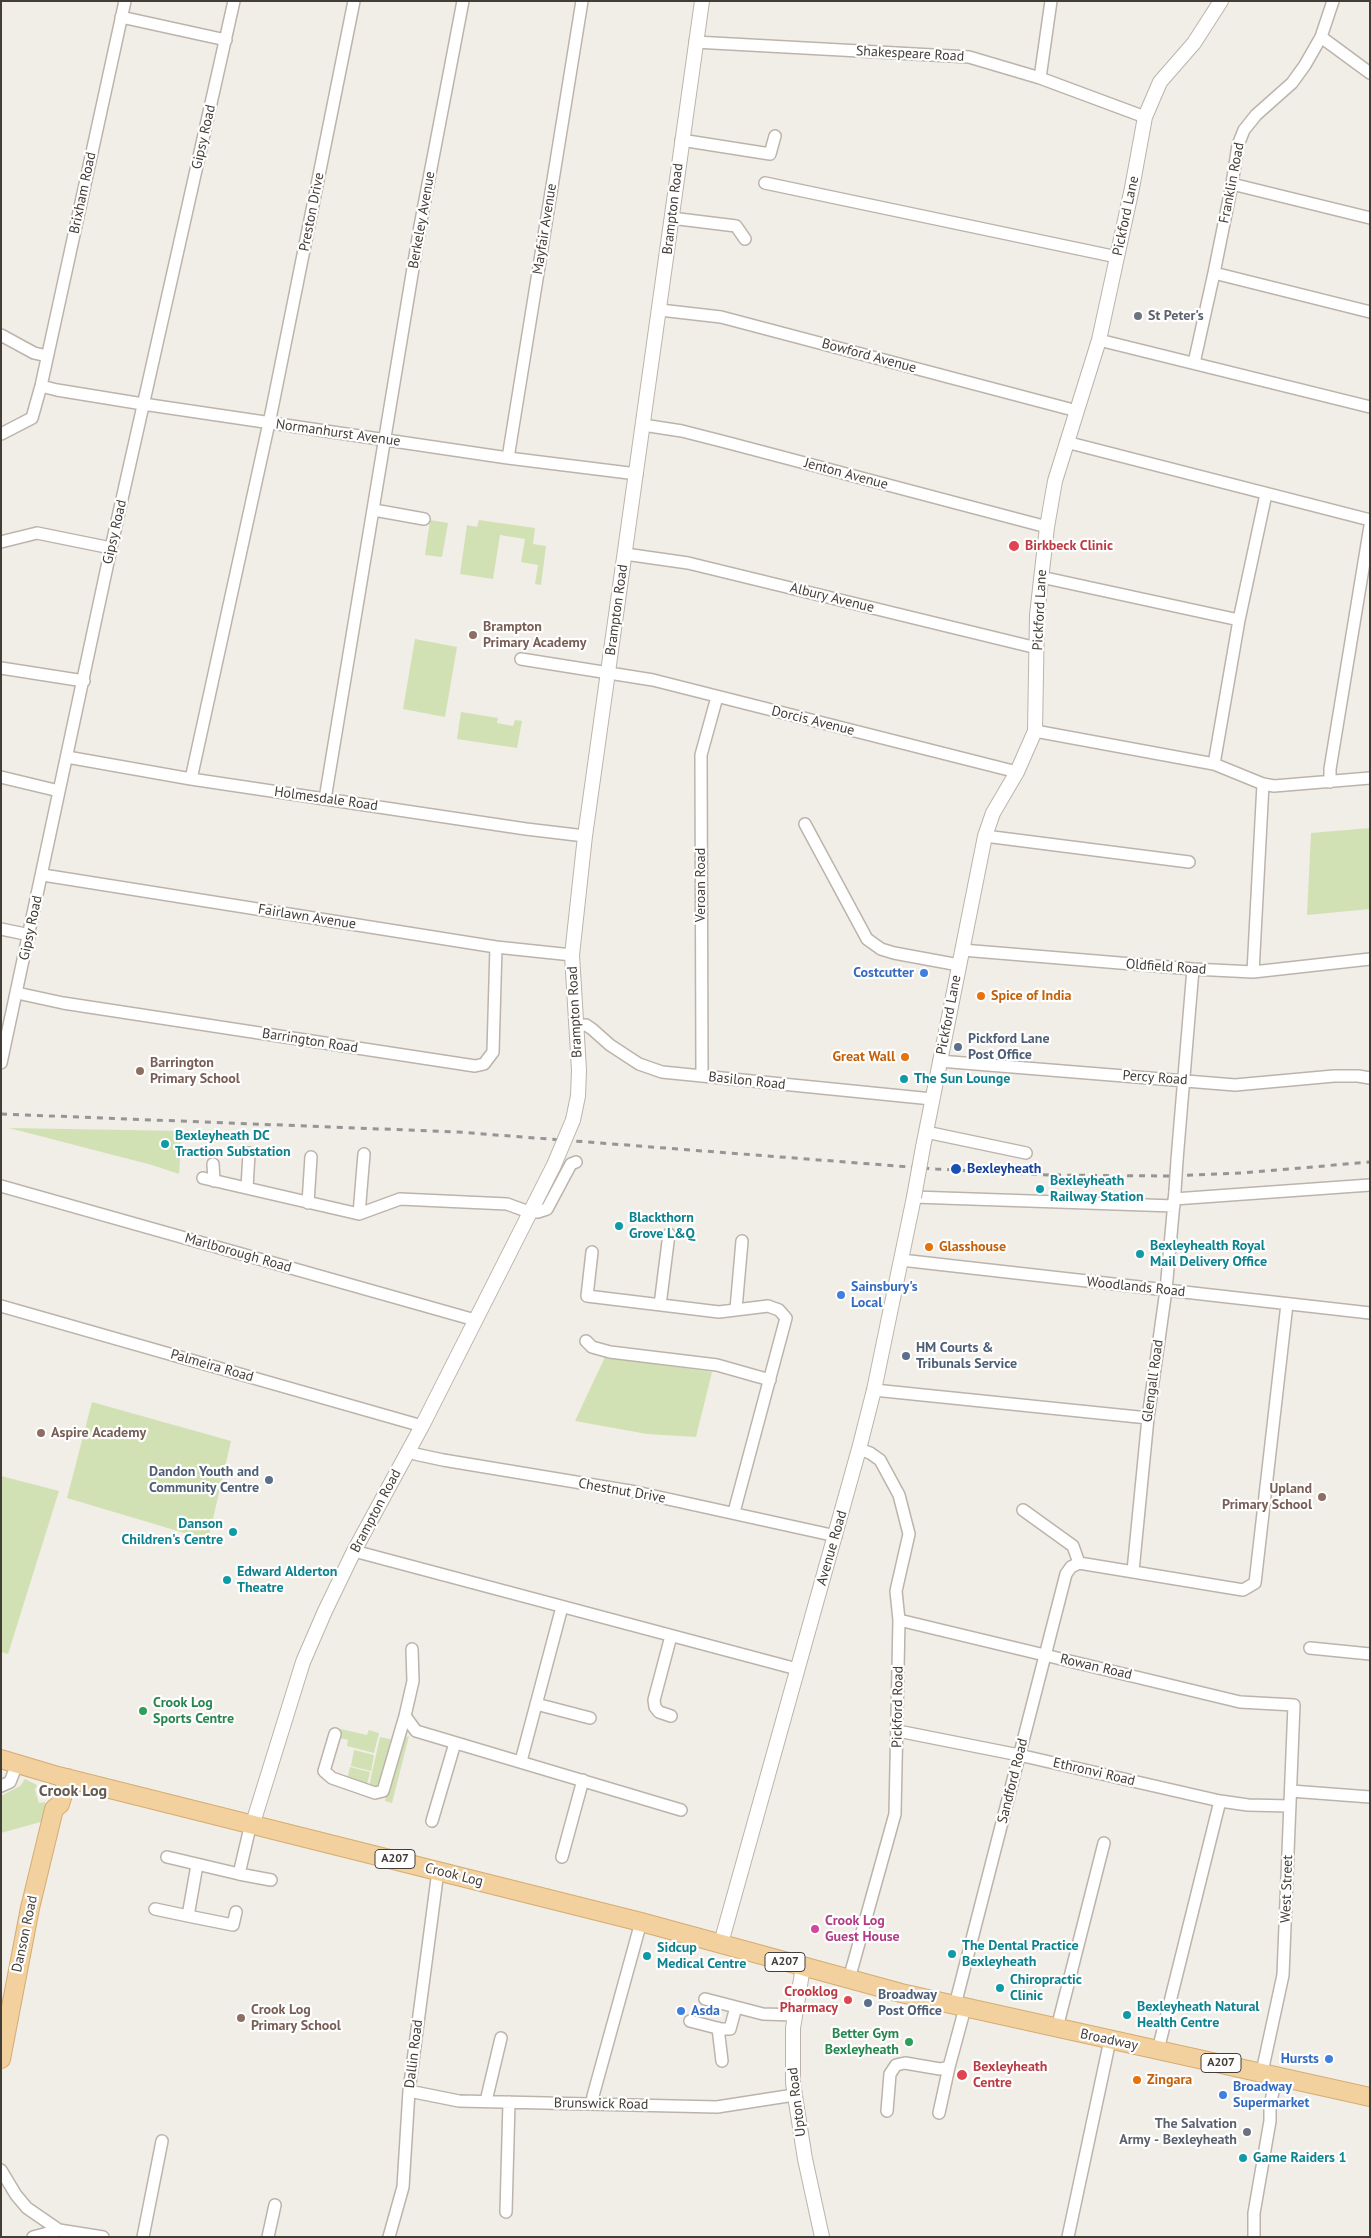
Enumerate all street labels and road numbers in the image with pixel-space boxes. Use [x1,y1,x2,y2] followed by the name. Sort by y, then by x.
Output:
[855,43,965,65] street label: Shakespeare Road
[188,103,220,171] street label: Gipsy Road
[1216,141,1248,225] street label: Franklin Road
[66,151,100,235] street label: Brixham Road
[659,162,687,256] street label: Brampton Road
[405,170,439,270] street label: Berkeley Avenue
[296,171,328,253] street label: Preston Drive
[1109,175,1143,257] street label: Pickford Lane
[530,182,560,276] street label: Mayfair Avenue
[820,335,918,377] street label: Bowford Avenue
[275,416,401,450] street label: Normanhurst Avenue
[802,455,890,493] street label: Jenton Avenue
[99,498,131,566] street label: Gipsy Road
[602,563,632,657] street label: Brampton Road
[1029,569,1051,651] street label: Pickford Lane
[788,579,876,617] street label: Albury Avenue
[770,703,856,739] street label: Dorcis Avenue
[273,783,379,815] street label: Holmesdale Road
[693,848,709,922] street label: Veroan Road
[16,894,46,962] street label: Gipsy Road
[257,901,357,933] street label: Fairlawn Avenue
[1125,956,1207,978] street label: Oldfield Road
[564,966,586,1058] street label: Brampton Road
[933,974,965,1056] street label: Pickford Lane
[261,1025,359,1057] street label: Barrington Road
[1122,1067,1188,1089] street label: Percy Road
[708,1069,786,1093] street label: Basilon Road
[183,1230,293,1276] street label: Marlborough Road
[1086,1273,1186,1301] street label: Woodlands Road
[1139,1339,1167,1423] street label: Glengall Road
[169,1346,255,1386] street label: Palmeira Road
[347,1466,405,1556] street label: Brampton Road
[577,1475,667,1507] street label: Chestnut Drive
[813,1509,851,1587] street label: Avenue Road
[1058,1651,1134,1683] street label: Rowan Road
[889,1666,907,1748] street label: Pickford Road
[994,1737,1032,1825] street label: Sandford Road
[1051,1754,1137,1790] street label: Ethronvi Road
[375,1850,415,1868] road number: A207
[1277,1855,1297,1923] street label: West Street
[423,1860,485,1890] street label: Crook Log
[9,1894,41,1974] street label: Danson Road
[765,1952,805,1971] road number: A207
[401,2019,427,2089] street label: Dallin Road
[1079,2026,1139,2054] street label: Broadway
[1201,2054,1241,2072] road number: A207
[784,2066,810,2138] street label: Upton Road
[554,2095,648,2113] street label: Brunswick Road

